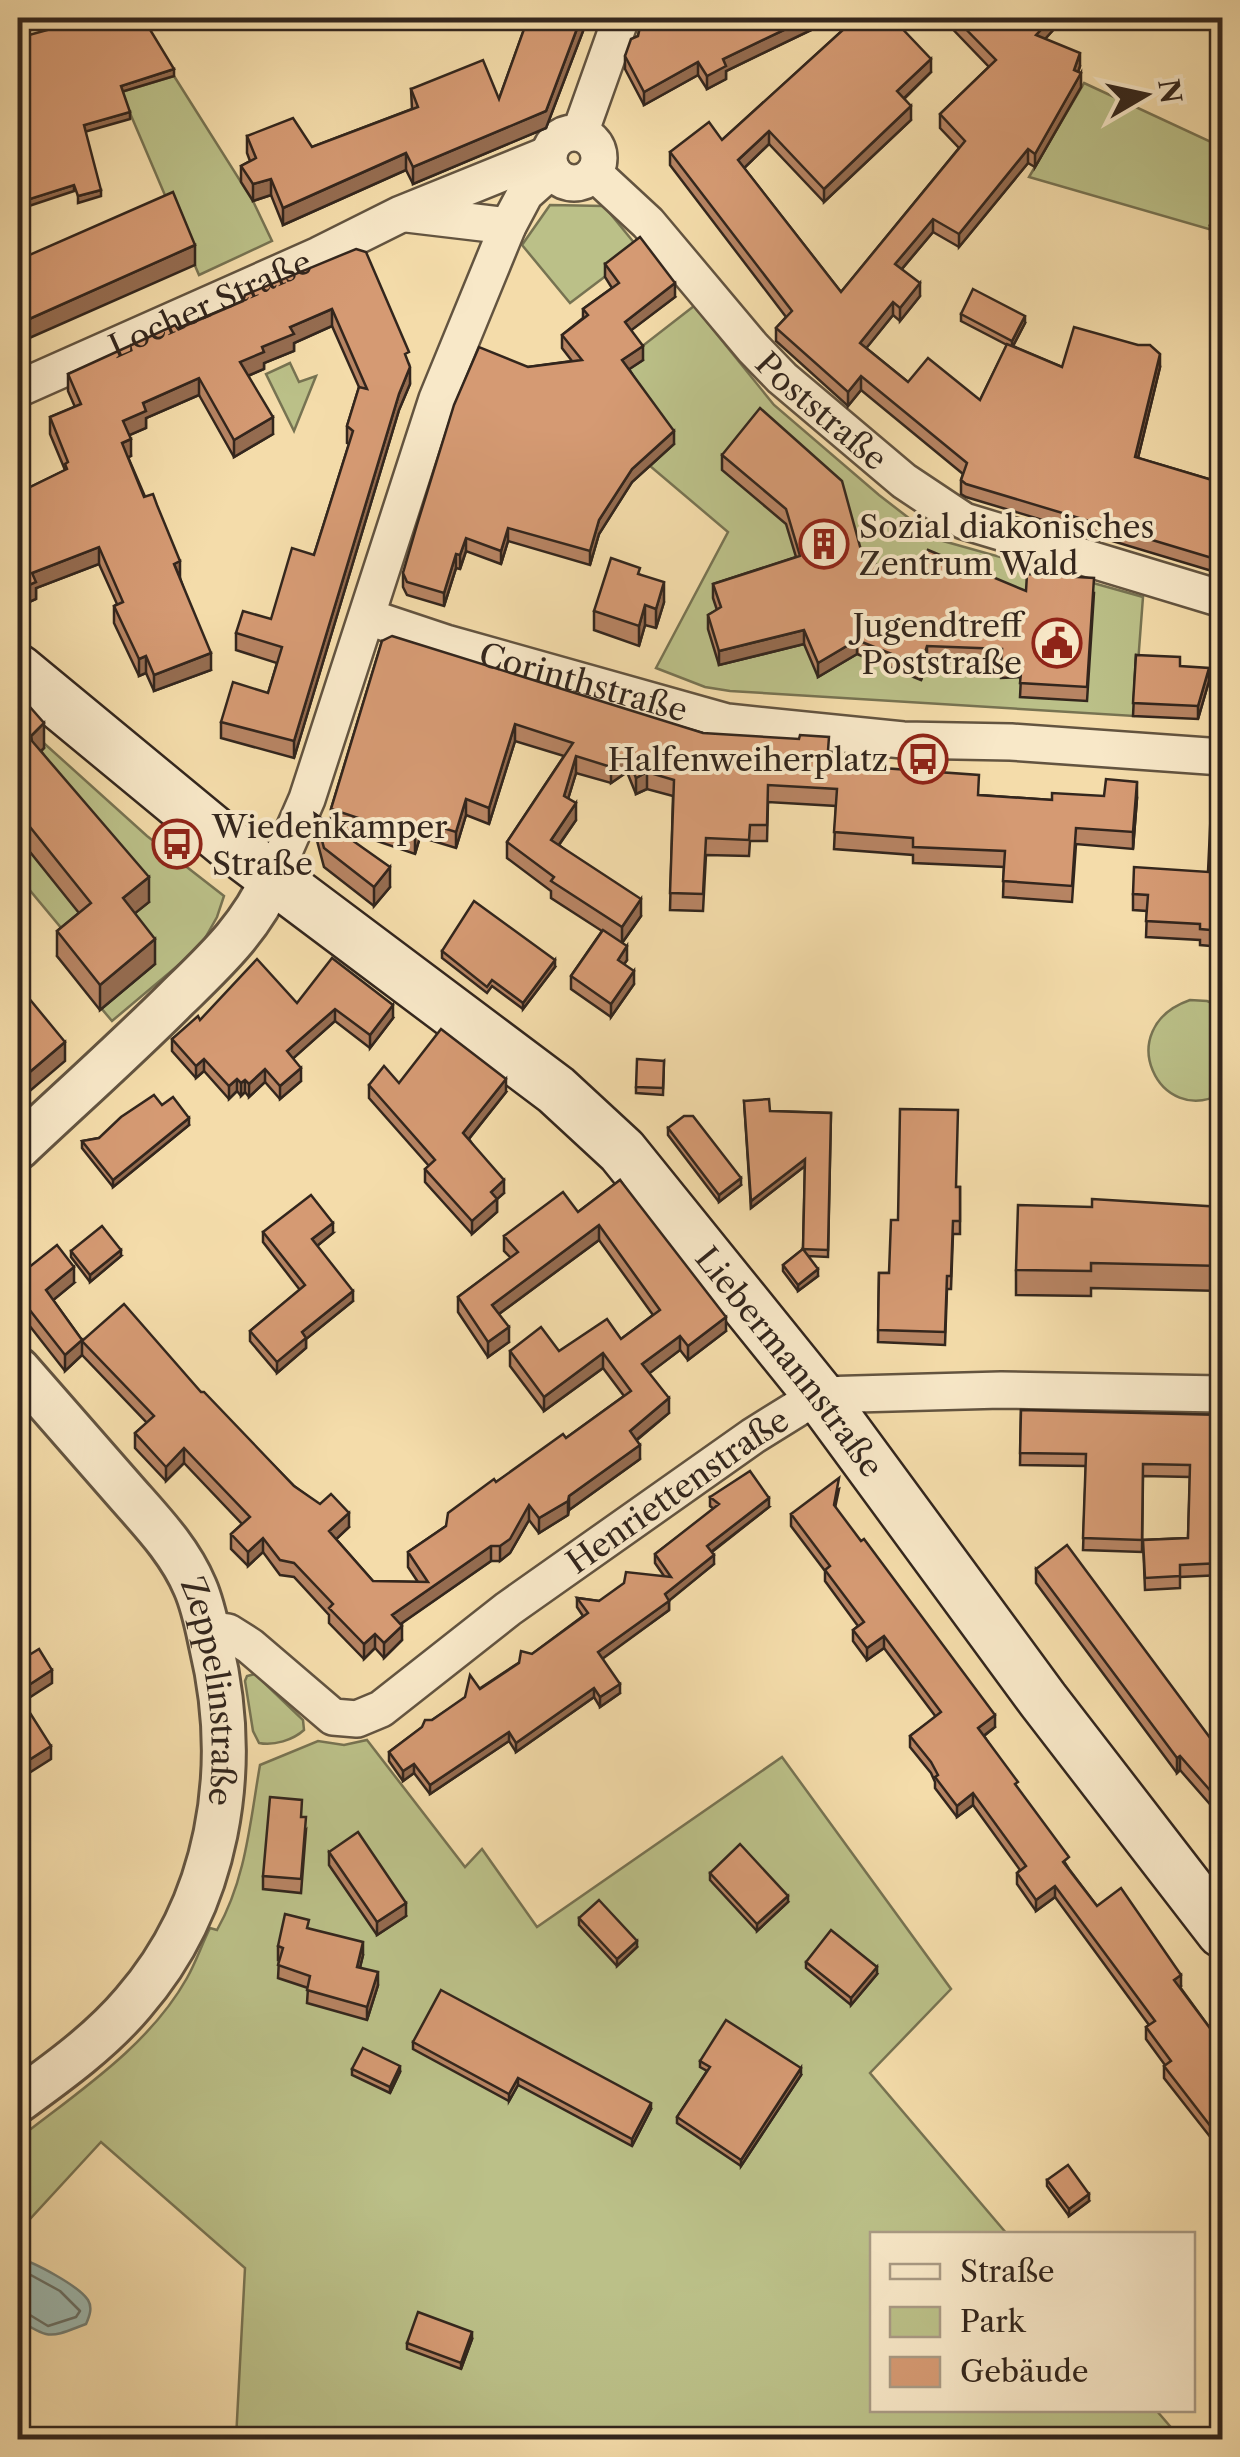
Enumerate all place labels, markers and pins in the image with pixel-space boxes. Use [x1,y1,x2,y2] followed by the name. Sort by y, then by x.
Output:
[859,507,1154,583] place label: Sozial diakonisches Zentrum Wald
[798,518,850,570] building icon: Sozial diakonisches Zentrum Wald
[848,606,1026,682] place label: Jugendtreff Poststraße
[1031,617,1083,669] public building icon: Jugendtreff Poststraße
[897,733,949,785] bus stop icon: Halfenweiherplatz
[608,740,888,779] place label: Halfenweiherplatz
[211,807,448,883] place label: Wiedenkamper Straße
[151,818,203,870] bus stop icon: Wiedenkamper Straße

